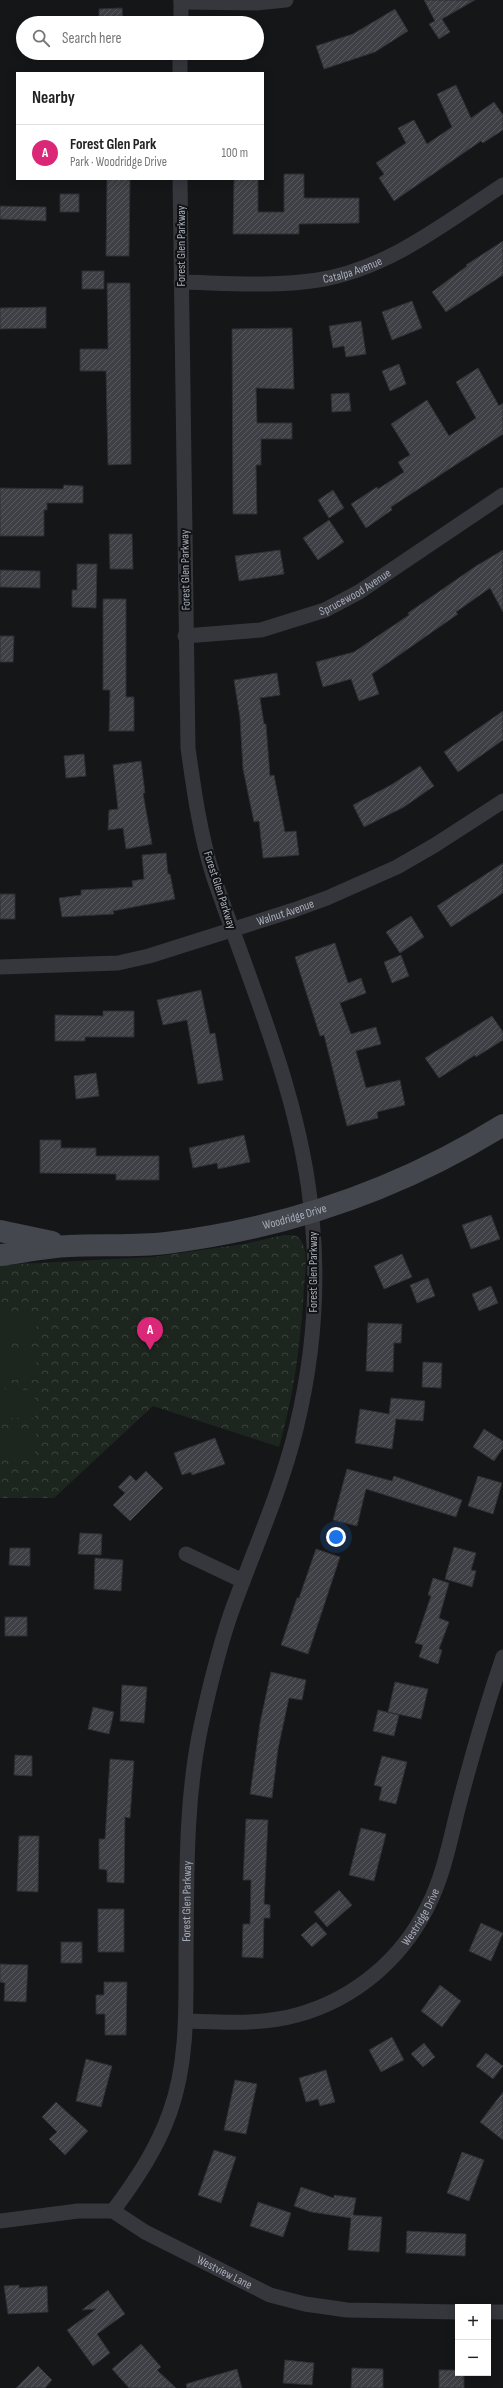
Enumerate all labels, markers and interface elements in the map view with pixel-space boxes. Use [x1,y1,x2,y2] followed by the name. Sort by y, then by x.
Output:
[16,16,264,60] search box
[30,27,52,49] icon: search
[62,29,122,48] text: Search here
[32,88,75,108] text: Nearby
[70,135,156,154] text: Forest Glen Park
[42,145,48,161] text: A
[221,145,248,161] text: 100 m
[70,154,167,170] text: Park · Woodridge Drive
[174,205,189,286] street label: Forest Glen Parkway
[322,254,385,287] street label: Catalpa Avenue
[177,529,194,610] street label: Forest Glen Parkway
[317,566,394,619] street label: Sprucewood Avenue
[200,849,239,931] street label: Forest Glen Parkway
[255,896,316,929] street label: Walnut Avenue
[261,1201,329,1233] street label: Woodridge Drive
[306,1231,321,1312] street label: Forest Glen Parkway
[137,1317,163,1350] pin: A
[326,1527,346,1547] your location
[179,1860,195,1942] street label: Forest Glen Parkway
[399,1886,443,1949] street label: Westridge Drive
[194,2252,255,2293] street label: Westview Lane
[455,2304,491,2376] map controls
[455,2304,491,2340] button: +
[455,2340,491,2376] button: −

